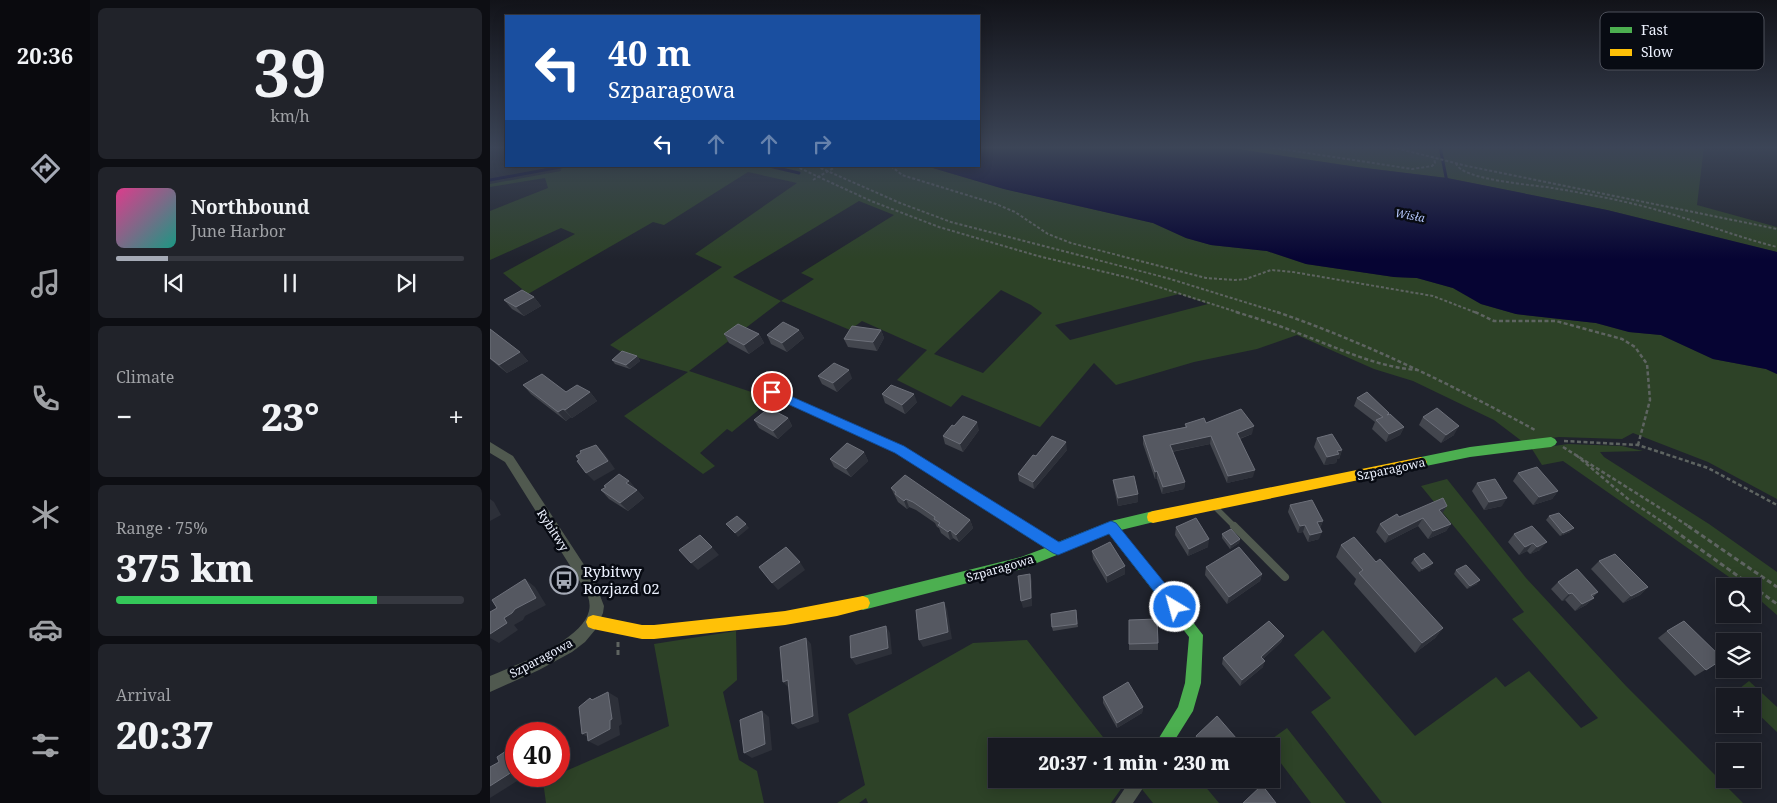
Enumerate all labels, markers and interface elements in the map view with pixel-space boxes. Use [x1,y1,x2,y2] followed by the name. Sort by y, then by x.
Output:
[1600,12,1764,70] legend
[1641,20,1668,39] text: Fast
[253,28,327,116] text: 39
[608,29,691,76] text: 40 m
[525,35,590,100] icon: left
[17,40,73,70] text: 20:36
[1641,42,1674,61] text: Slow
[608,74,735,104] text: Szparagowa
[270,105,310,127] text: km/h
[649,130,677,158] icon: left
[702,130,730,158] icon: ahead
[755,130,783,158] icon: ahead
[808,130,836,158] icon: right
[28,151,63,186] icon: directions
[191,194,310,220] text: Northbound
[1394,205,1427,225] water label: Wisła
[191,220,286,242] text: June Harbor
[28,266,63,301] icon: music
[160,269,188,297] icon: previous
[276,269,304,297] icon: pause
[392,269,420,297] icon: next
[116,366,174,388] text: Climate
[751,371,793,413] pin
[758,378,786,406] icon: arrive
[28,381,63,416] icon: phone
[261,390,319,442] text: 23°
[116,397,132,435] text: −
[448,397,464,435] text: +
[1355,453,1427,485] street label: Szparagowa
[28,497,63,532] icon: climate
[533,506,573,555] street label: Rybitwy
[116,517,208,539] text: Range · 75%
[116,541,254,593] text: 375 km
[964,550,1036,586] street label: Szparagowa
[583,561,660,598] place label: Rybitwy Rozjazd 02
[549,565,579,595] bus stop icon: Rybitwy Rozjazd 02
[1716,578,1761,788] map controls
[1716,578,1761,623] button: search
[1148,580,1200,632] position arrow
[28,612,63,647] icon: car
[1716,633,1761,678] button: layers
[506,634,576,682] street label: Szparagowa
[116,684,171,706] text: Arrival
[1716,688,1761,733] button: +
[116,708,214,760] text: 20:37
[505,722,570,787] speed limit sign: 40
[28,728,63,763] icon: filters
[1716,743,1761,788] button: −
[1038,750,1230,776] text: 20:37 · 1 min · 230 m

